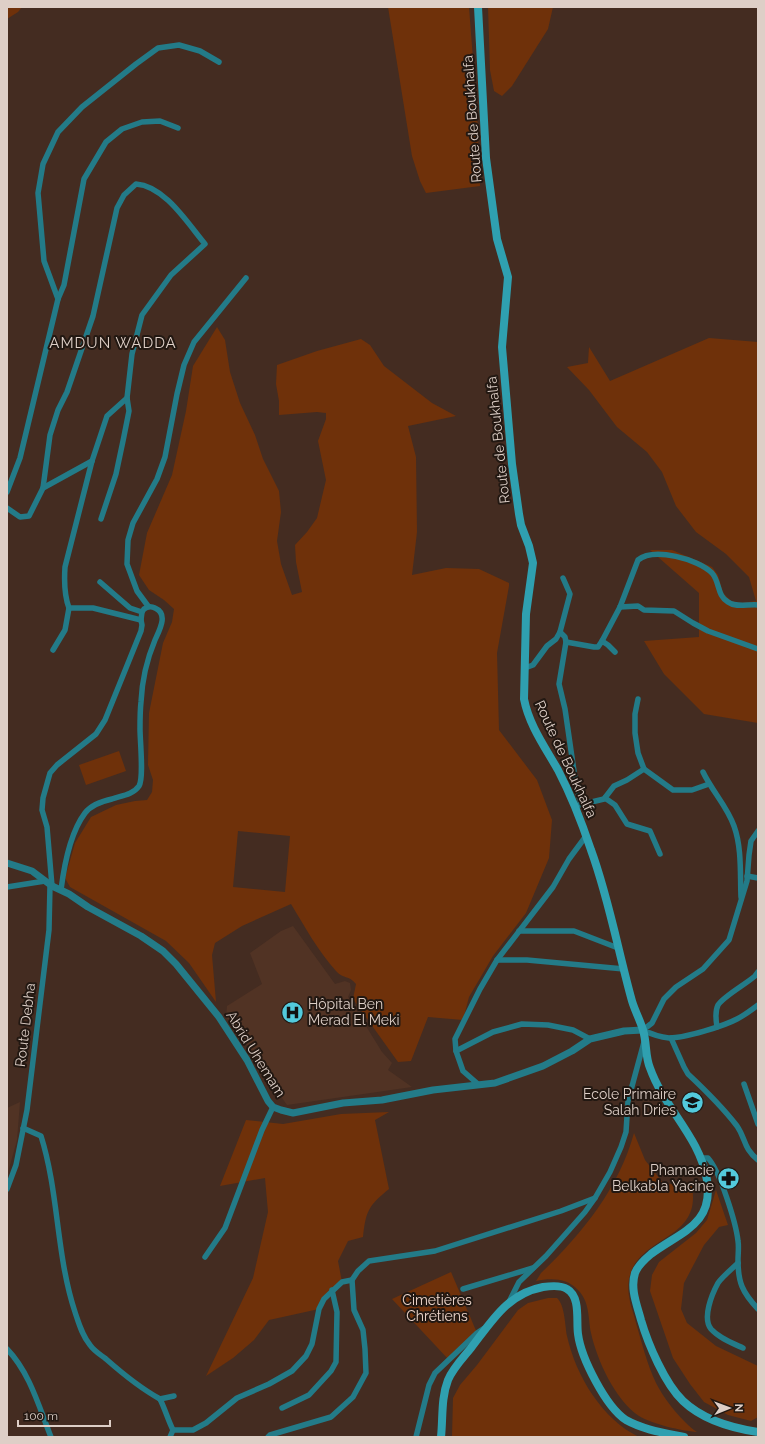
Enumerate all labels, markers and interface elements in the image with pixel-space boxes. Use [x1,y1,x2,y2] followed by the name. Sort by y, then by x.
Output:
[460,55,484,183] street label: Route de Boukhalfa
[49,334,177,352] district label: AMDUN WADDA
[483,376,513,504] street label: Route de Boukhalfa
[532,698,600,820] street label: Route de Boukhalfa
[12,982,38,1068] street label: Route Debha
[308,996,400,1028] place label: Hôpital Ben Merad El Meki
[279,999,305,1025] hospital icon: Hôpital Ben Merad El Meki
[223,1008,289,1100] street label: Abrid Uhemam
[583,1086,676,1118] place label: Ecole Primaire Salah Dries
[679,1089,705,1115] school or university icon: Ecole Primaire Salah Dries
[612,1162,714,1194] place label: Phamacie Belkabla Yacine
[716,1165,742,1191] pharmacy icon: Phamacie Belkabla Yacine
[402,1292,472,1324] park label: Cimetières Chrétiens
[709,1388,749,1428] north arrow
[18,1402,110,1428] scale bar
[732,1404,745,1412] text: N
[24,1409,58,1423] text: 100 m

